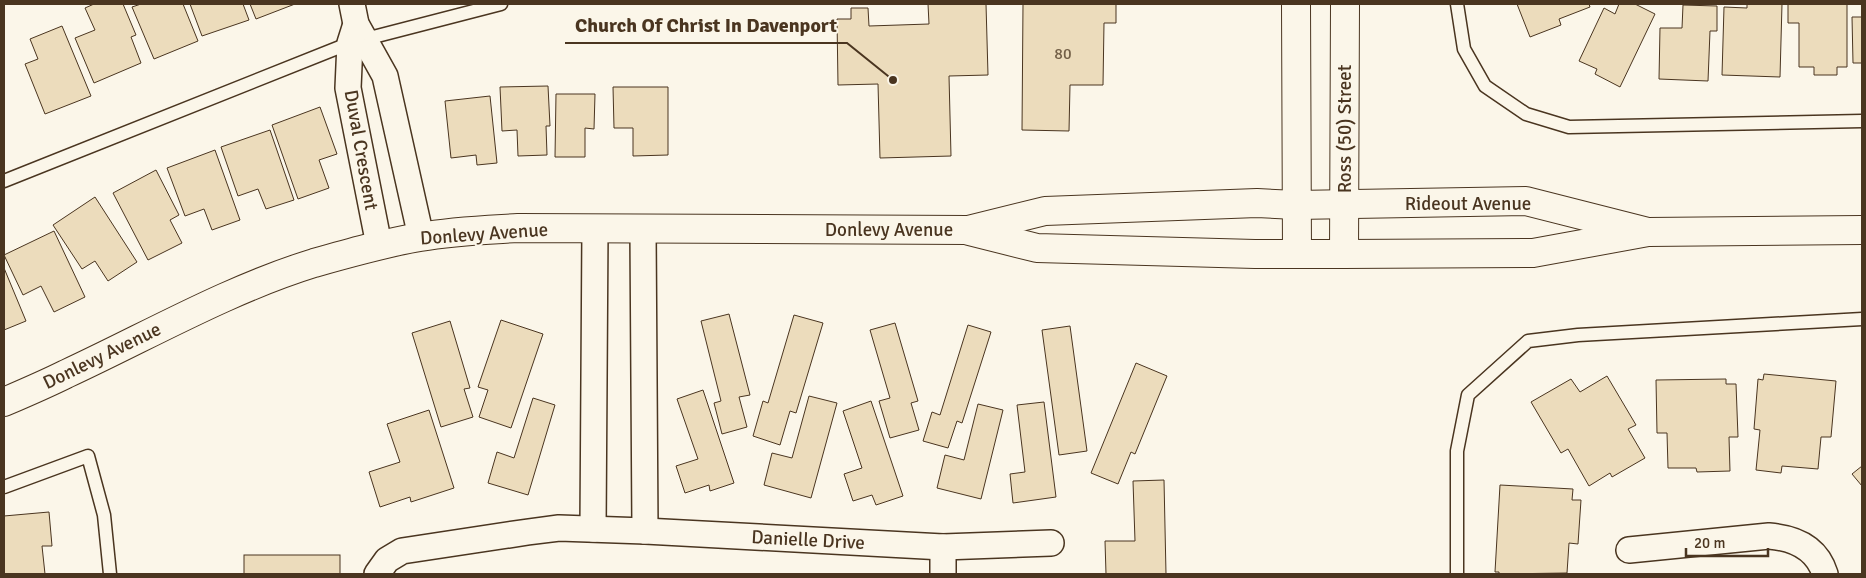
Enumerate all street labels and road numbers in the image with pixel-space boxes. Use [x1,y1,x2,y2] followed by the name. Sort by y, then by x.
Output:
[1333,64,1357,193] street label: Ross (50) Street
[339,88,383,213] street label: Duval Crescent
[1405,192,1531,216] street label: Rideout Avenue
[419,218,549,250] street label: Donlevy Avenue
[825,218,953,242] street label: Donlevy Avenue
[39,317,165,395] street label: Donlevy Avenue
[751,525,865,555] street label: Danielle Drive

